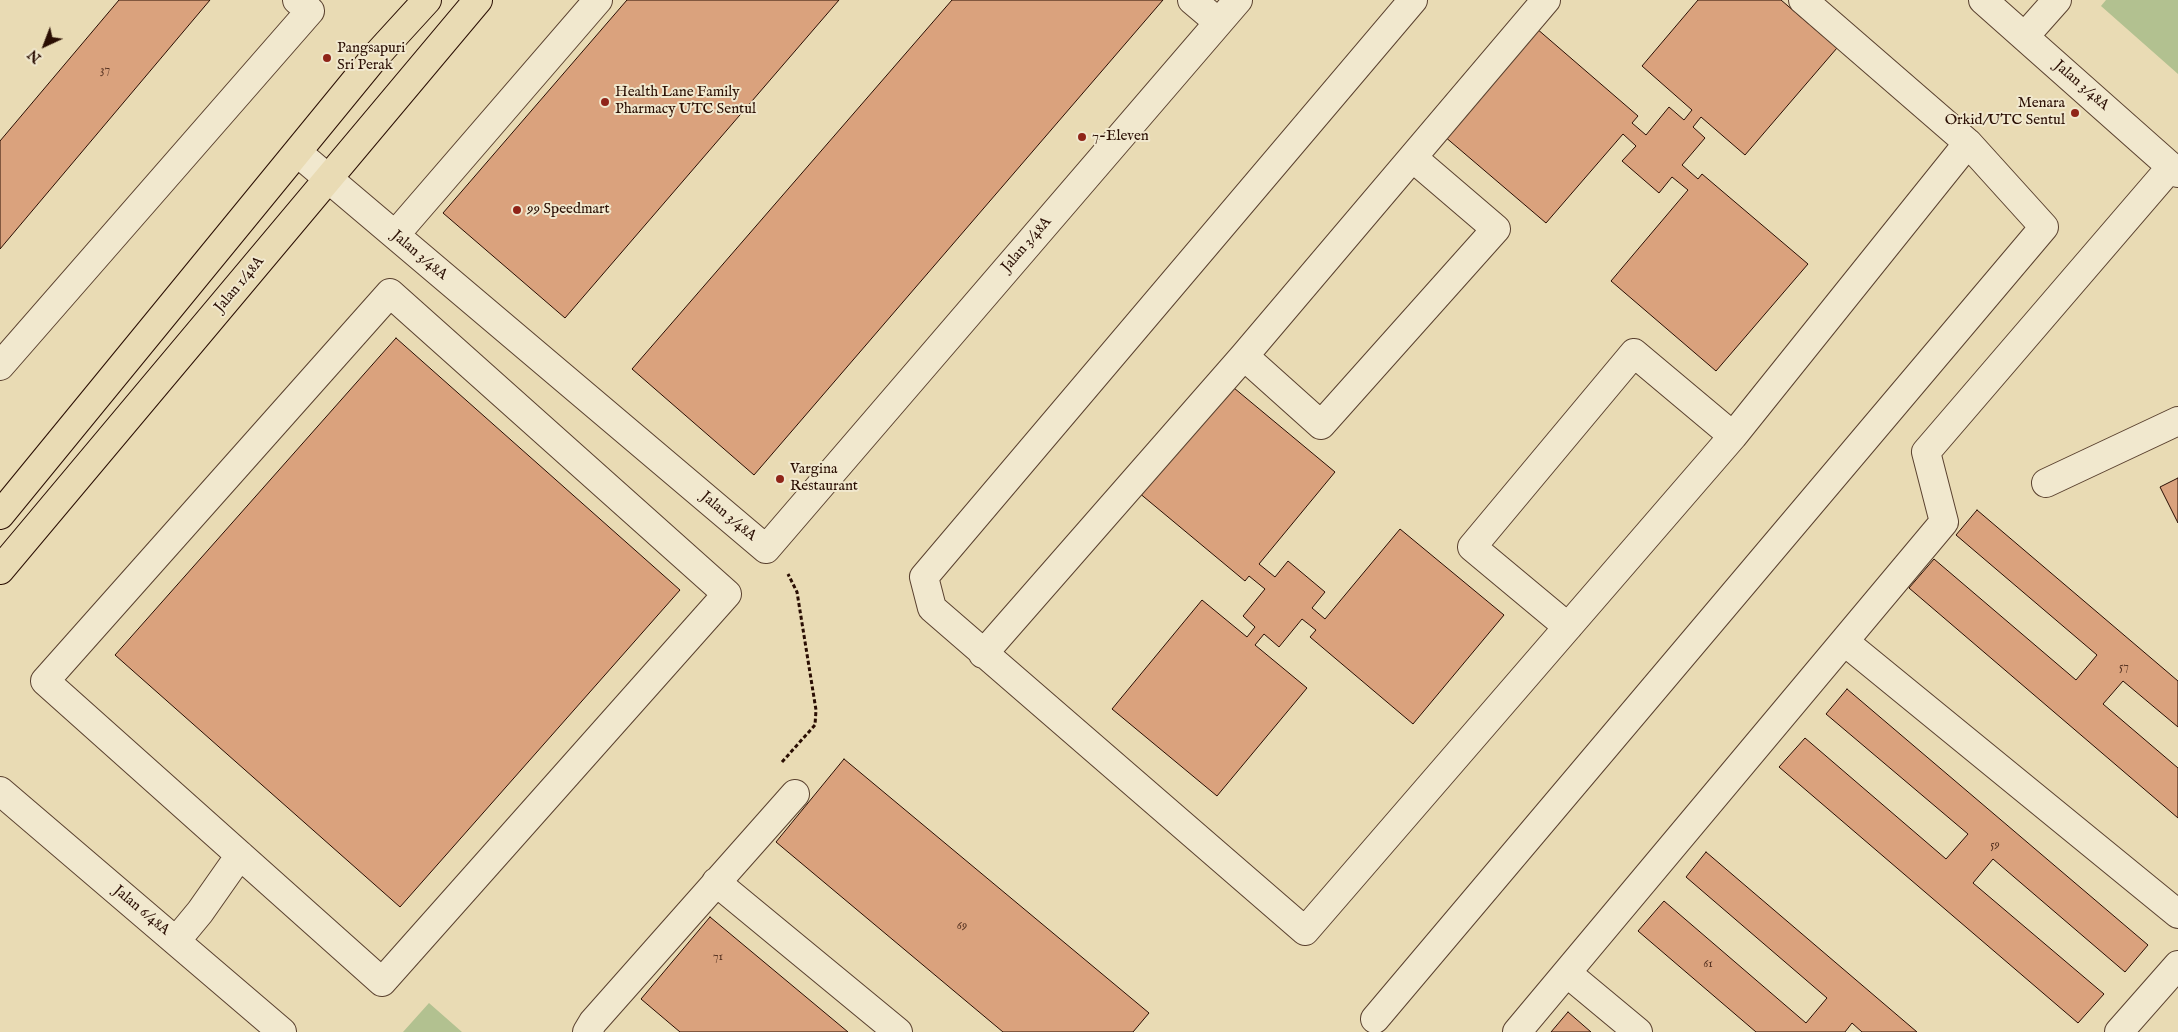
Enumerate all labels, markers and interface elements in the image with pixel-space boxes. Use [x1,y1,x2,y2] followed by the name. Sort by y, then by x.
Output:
[20,20,70,70] north arrow
[337,40,405,75] place label: Pangsapuri Sri Perak
[24,45,45,67] text: N
[321,52,333,64] marker: Pangsapuri Sri Perak
[2050,57,2112,115] street label: Jalan 3/48A
[100,64,110,78] house number: 37
[615,84,756,119] place label: Health Lane Family Pharmacy UTC Sentul
[1945,95,2065,130] place label: Menara Orkid/UTC Sentul
[599,96,611,108] marker: Health Lane Family Pharmacy UTC Sentul
[2069,107,2081,119] marker: Menara Orkid/UTC Sentul
[1092,128,1149,146] place label: 7-Eleven
[1076,131,1088,143] marker: 7-Eleven
[527,201,610,219] place label: 99 Speedmart
[511,204,523,216] marker: 99 Speedmart
[998,214,1056,276] street label: Jalan 3/48A
[387,227,451,285] street label: Jalan 3/48A
[211,253,269,317] street label: Jalan 1/48A
[790,461,858,496] place label: Vargina Restaurant
[774,473,786,485] marker: Vargina Restaurant
[696,488,760,546] street label: Jalan 3/48A
[2119,661,2129,675] house number: 57
[1990,839,2000,853] house number: 59
[109,882,173,940] street label: Jalan 6/48A
[957,920,967,934] house number: 69
[713,951,723,965] house number: 71
[1703,958,1713,972] house number: 61

